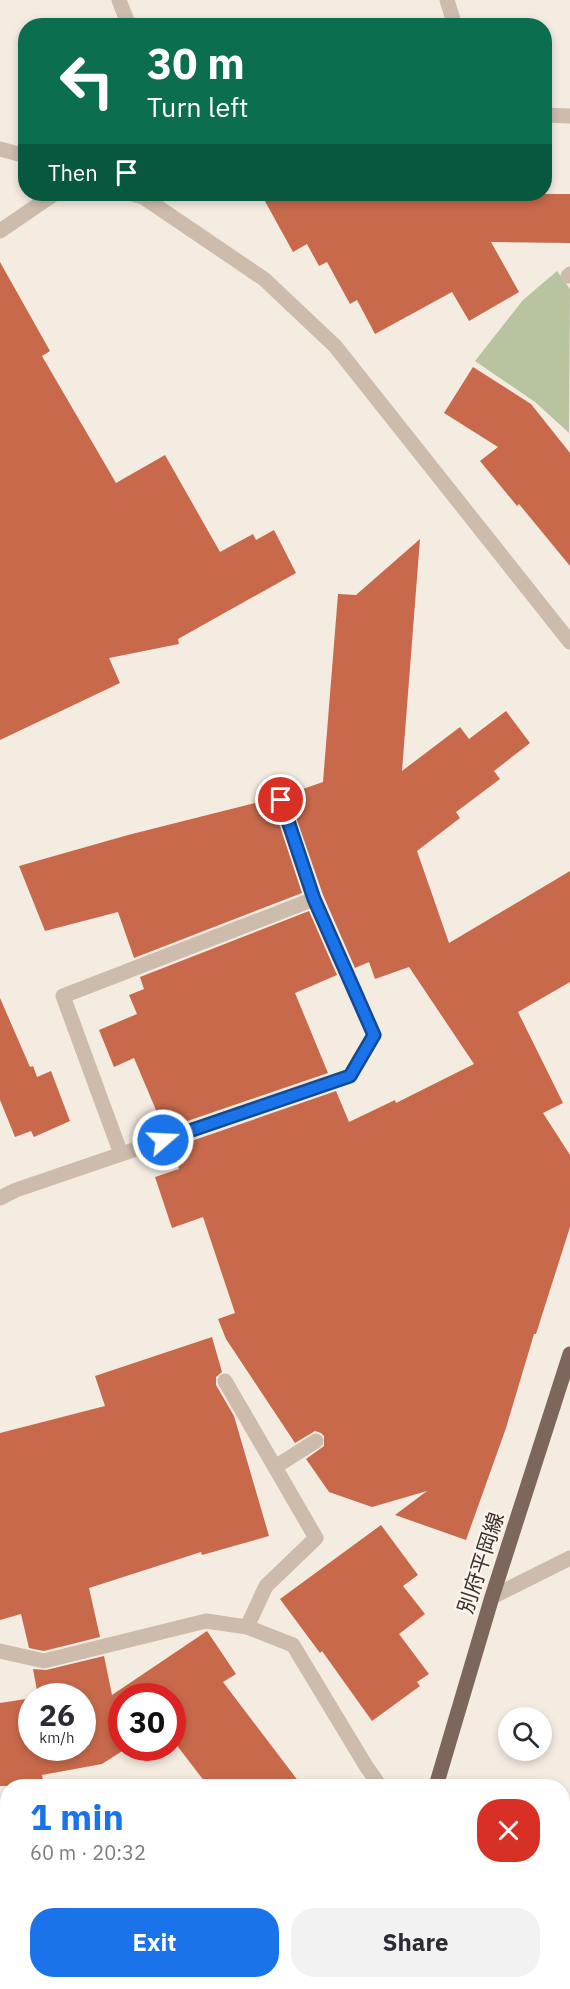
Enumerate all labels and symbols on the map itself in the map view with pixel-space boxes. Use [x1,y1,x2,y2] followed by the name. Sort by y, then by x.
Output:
[255,774,306,825] pin
[131,1108,195,1172] position arrow
[451,1508,510,1617] street label: 別府平岡線
[108,1683,186,1761] speed limit sign: 30

